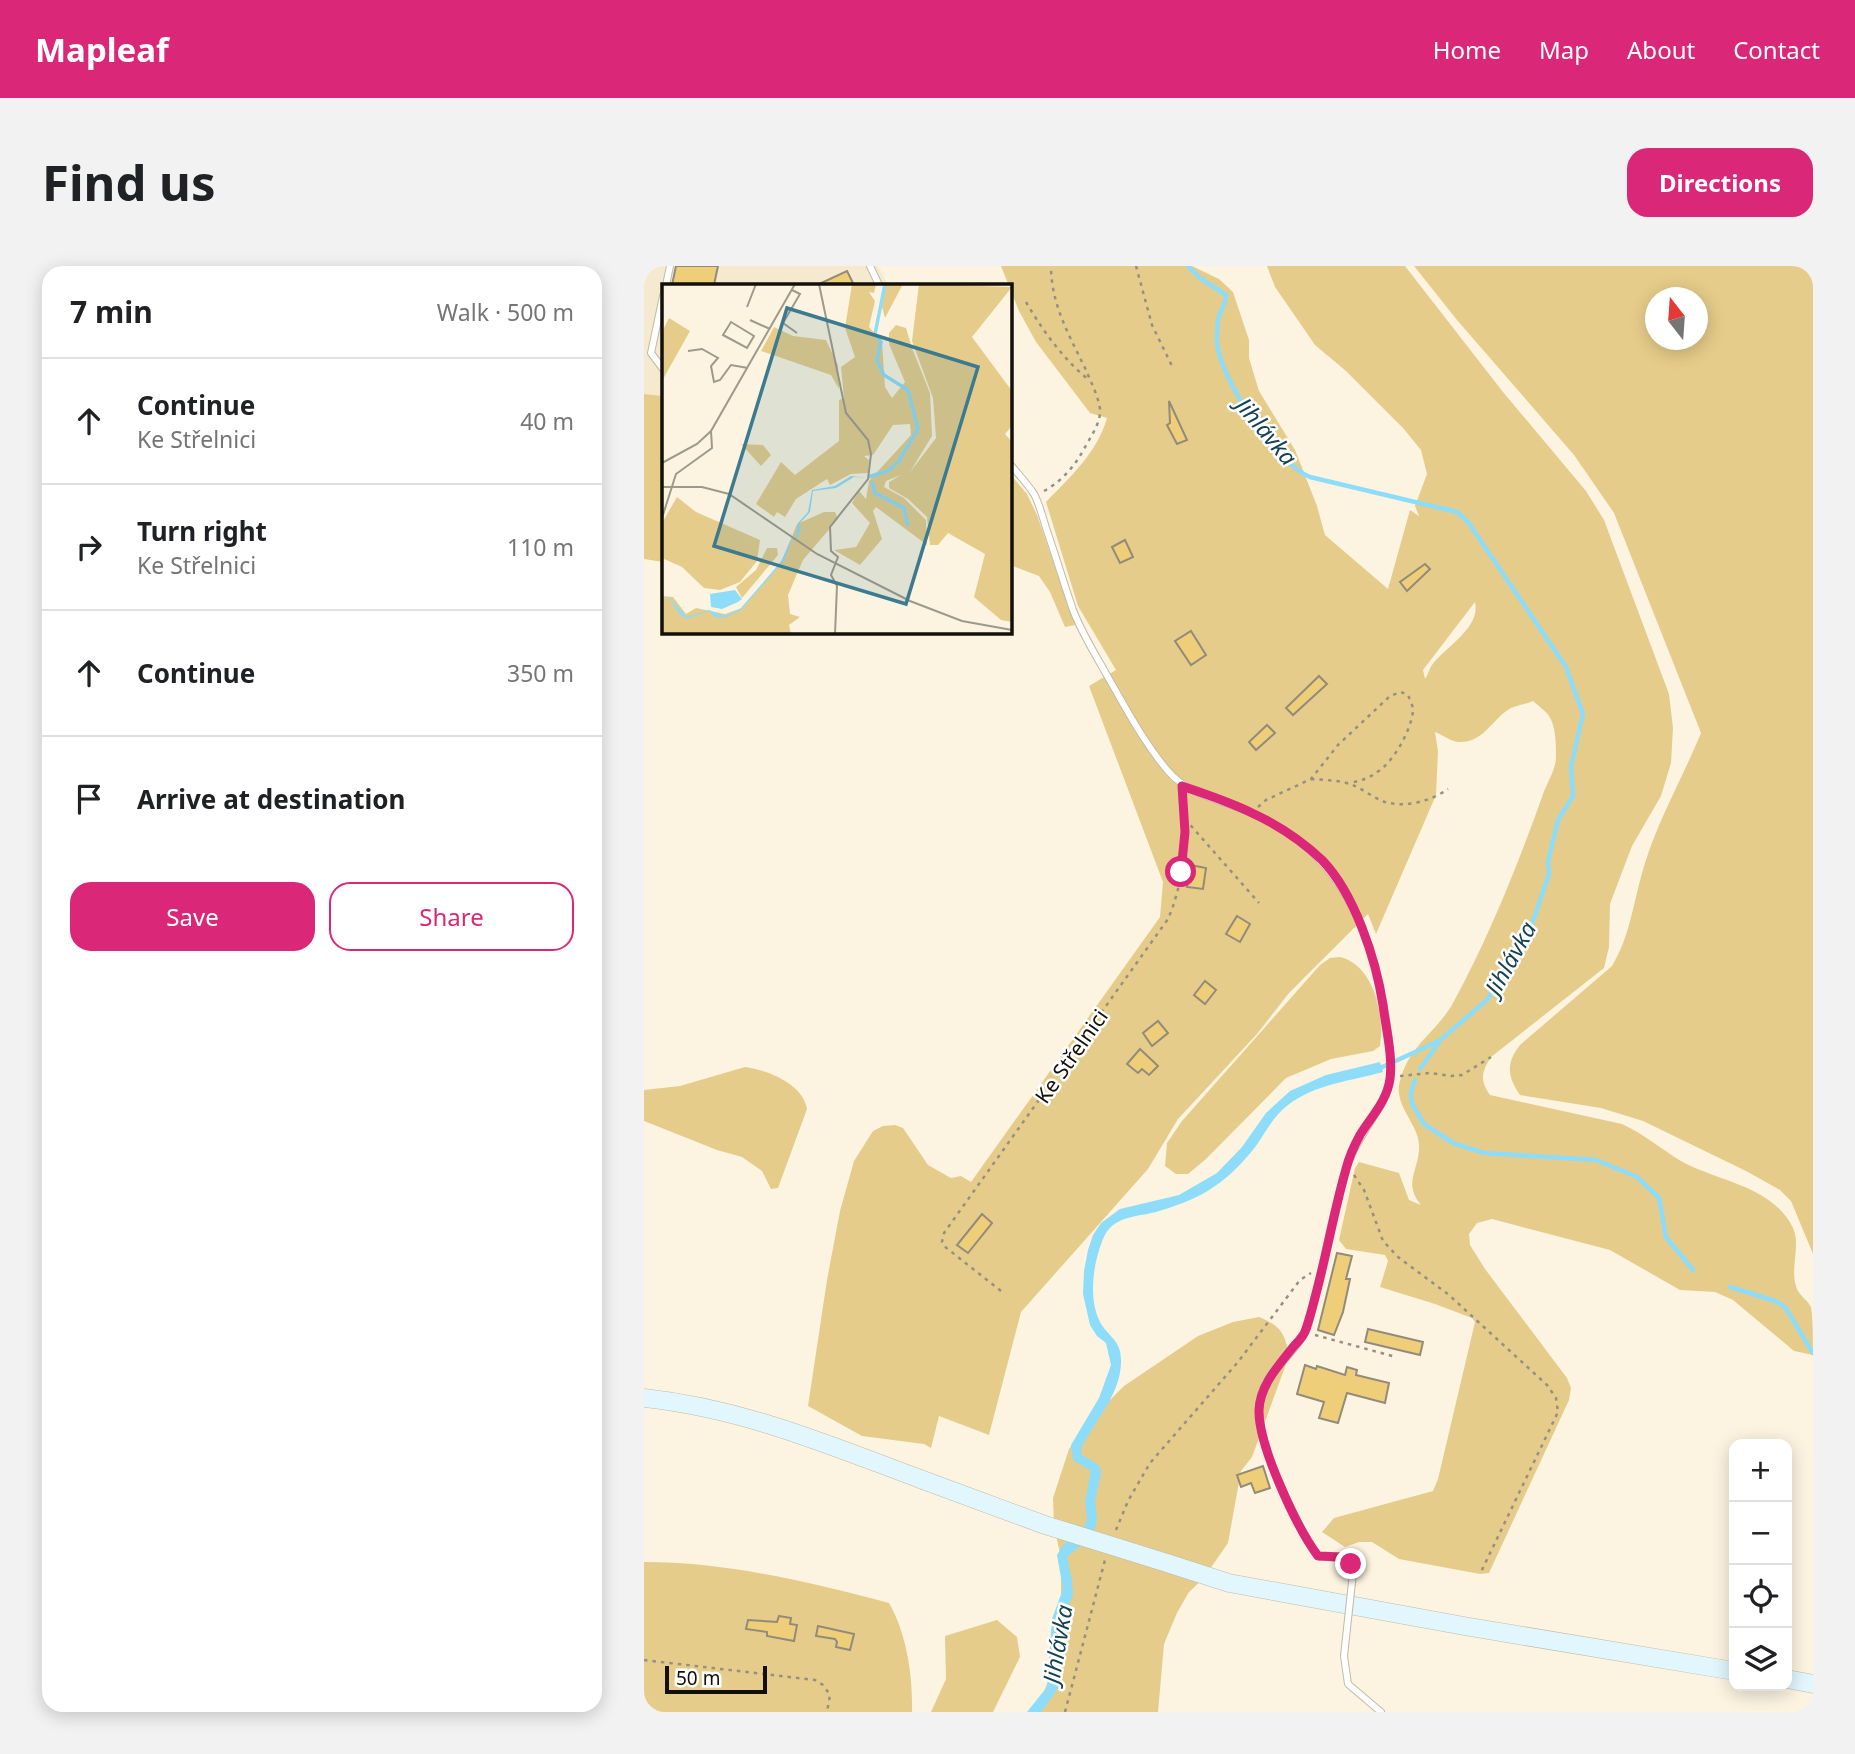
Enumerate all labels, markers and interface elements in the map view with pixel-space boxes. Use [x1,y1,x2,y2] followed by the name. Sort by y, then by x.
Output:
[35,27,169,72] text: Mapleaf
[1433,33,1501,66] text: Home
[1539,33,1589,66] text: Map
[1627,33,1695,66] text: About
[1733,33,1820,66] text: Contact
[1627,148,1813,217] button: Directions
[42,149,216,215] text: Find us
[662,284,1012,634] inset map
[1645,287,1708,350] north arrow
[70,291,153,332] text: 7 min
[437,296,574,328] text: Walk · 500 m
[137,387,255,423] text: Continue
[1227,387,1305,472] water label: Jihlávka
[70,402,108,440] icon: ahead
[520,405,574,437] text: 40 m
[137,423,256,455] text: Ke Střelnici
[137,513,267,549] text: Turn right
[70,528,108,566] icon: right
[507,531,574,563] text: 110 m
[137,549,256,581] text: Ke Střelnici
[70,654,108,692] icon: ahead
[137,655,255,691] text: Continue
[507,657,574,689] text: 350 m
[70,780,108,818] icon: arrive
[137,781,406,817] text: Arrive at destination
[1165,856,1196,887] route start
[70,882,315,951] button: Save
[329,882,574,951] button: Share
[1475,915,1543,1004] water label: Jihlávka
[1028,1003,1114,1109] street label: Ke Střelnici
[1729,1439,1792,1691] map controls
[1729,1439,1792,1502] button: +
[1729,1502,1792,1565] button: −
[1335,1548,1366,1579] route end
[1729,1565,1792,1628] button: locate
[1034,1602,1080,1690] water label: Jihlávka
[1729,1628,1792,1691] button: layers
[665,1663,766,1695] scale bar
[676,1665,720,1691] text: 50 m

